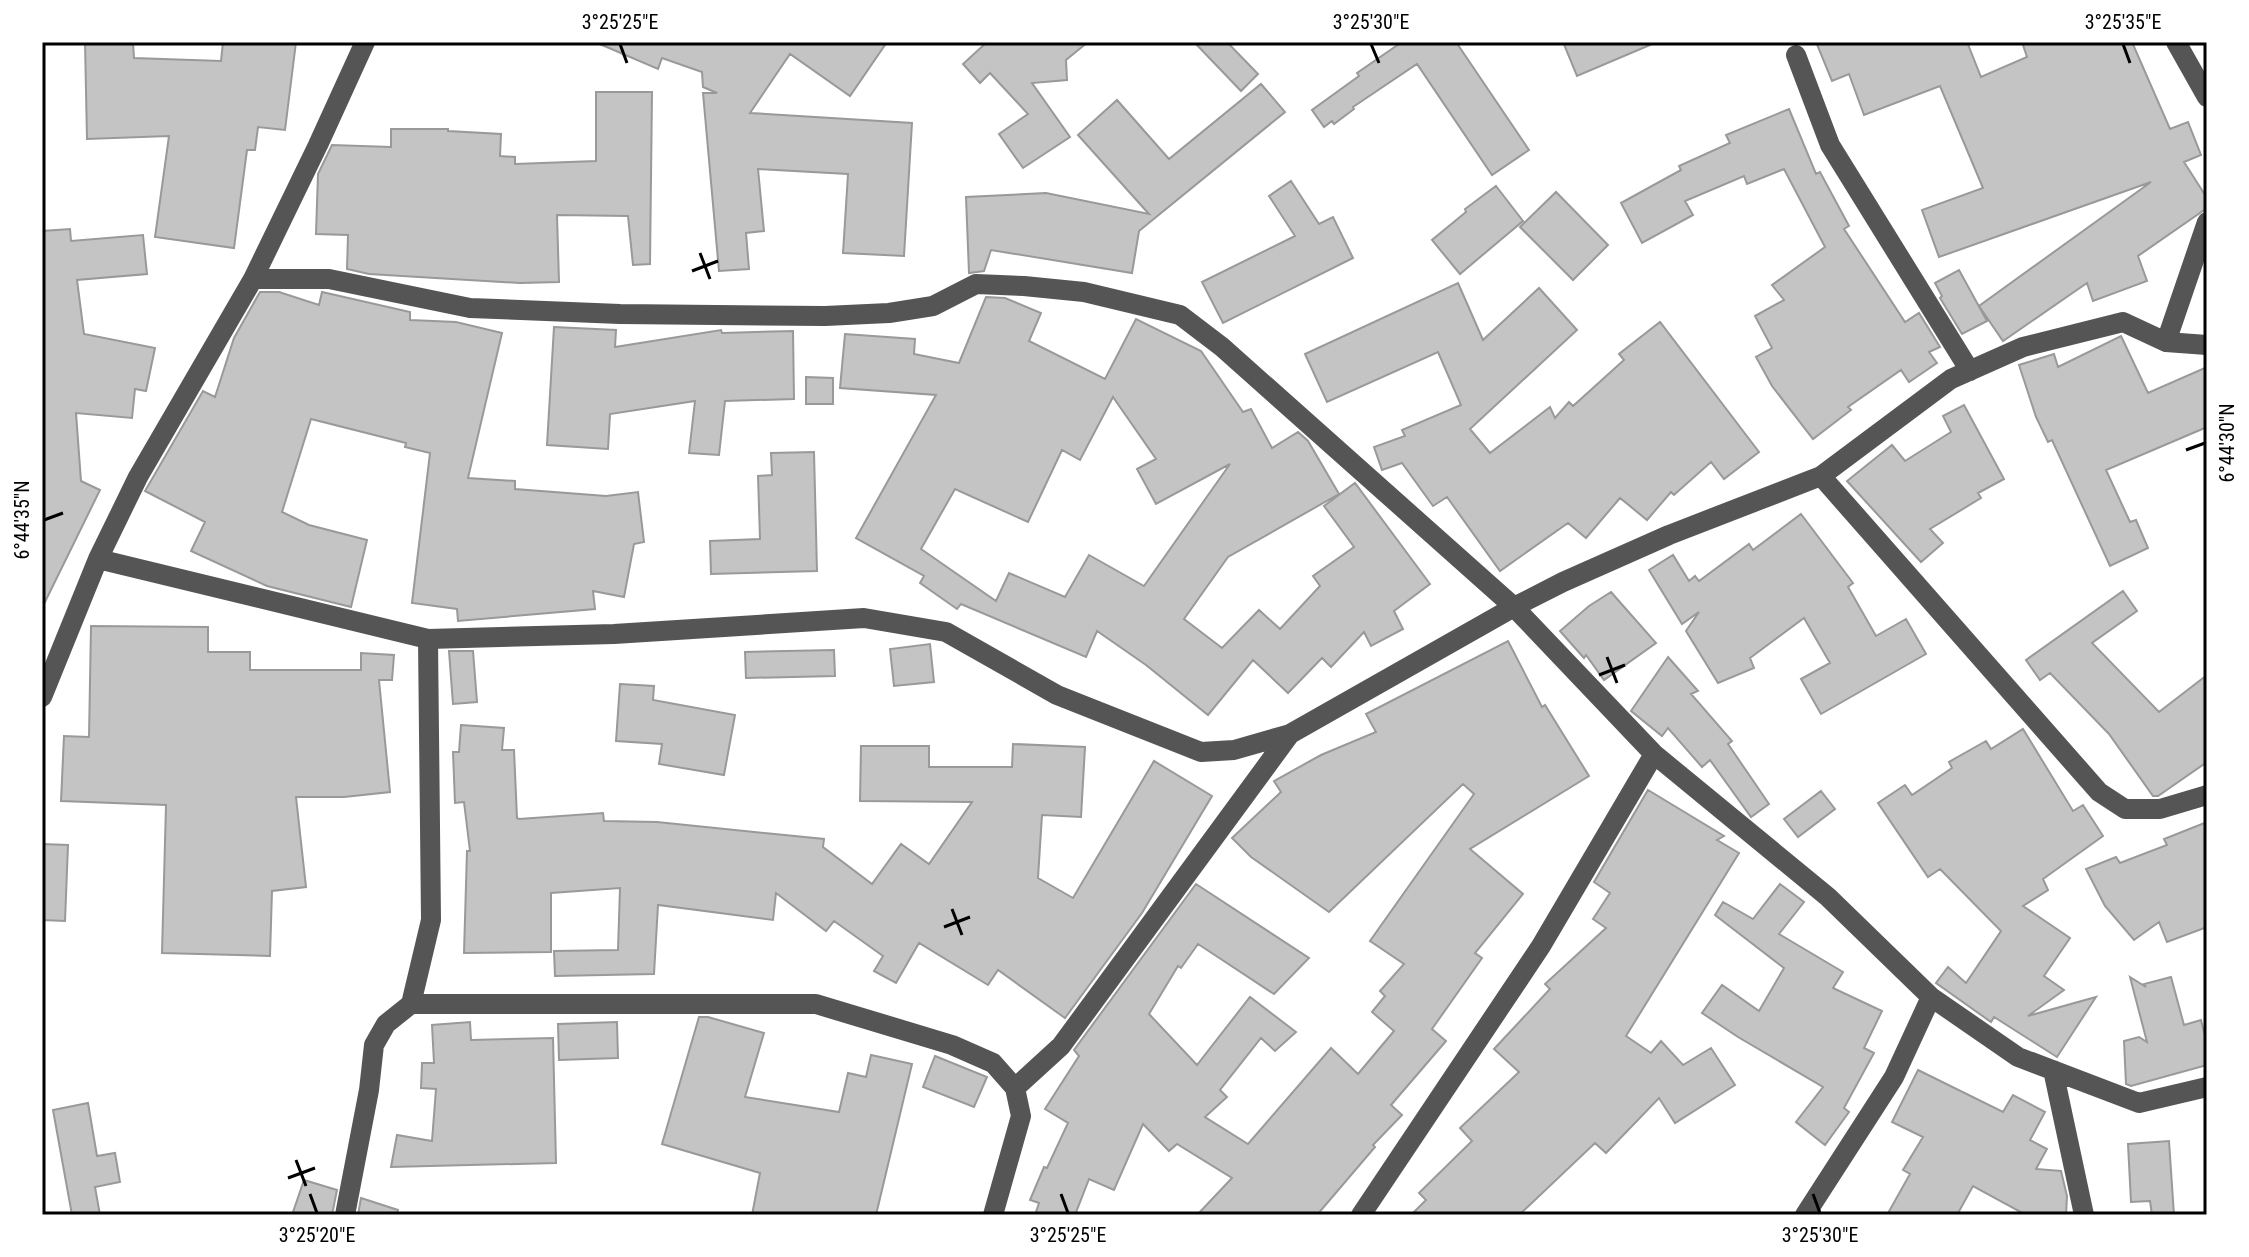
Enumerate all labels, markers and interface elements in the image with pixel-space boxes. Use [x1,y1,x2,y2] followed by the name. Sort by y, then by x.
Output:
[582,10,658,34] text: 3°25'25"E
[1333,10,1409,34] text: 3°25'30"E
[2085,10,2161,34] text: 3°25'35"E
[2215,403,2239,483] text: 6°44'30"N
[10,480,34,560] text: 6°44'35"N
[279,1223,355,1247] text: 3°25'20"E
[1030,1223,1106,1247] text: 3°25'25"E
[1782,1223,1858,1247] text: 3°25'30"E

